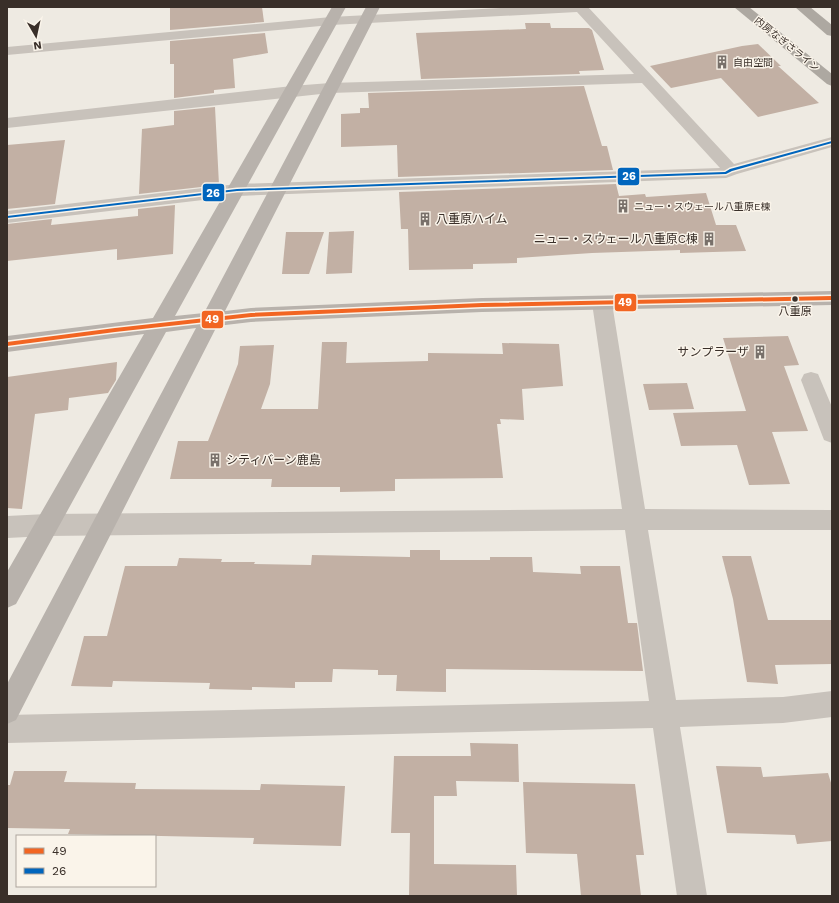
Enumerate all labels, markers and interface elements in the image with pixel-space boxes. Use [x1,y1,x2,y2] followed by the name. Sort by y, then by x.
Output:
[752,15,822,73] street label: 内房なぎさライン
[16,16,56,56] north arrow
[32,38,43,52] text: N
[714,54,730,70] building icon: 自由空間
[733,57,773,68] place label: 自由空間
[617,167,640,186] line badge: 26
[622,170,636,183] text: 26
[202,183,225,202] line badge: 26
[206,187,220,200] text: 26
[615,198,631,214] building icon: ニュー・スウェール八重原E棟
[634,201,770,212] place label: ニュー・スウェール八重原E棟
[417,211,433,227] building icon: 八重原ハイム
[436,212,508,226] place label: 八重原ハイム
[701,231,717,247] building icon: ニュー・スウェール八重原C棟
[534,232,698,246] place label: ニュー・スウェール八重原C棟
[614,293,637,312] line badge: 49
[790,294,800,304] marker: 八重原
[618,296,632,309] text: 49
[779,305,812,318] place label: 八重原
[201,310,224,329] line badge: 49
[205,313,219,326] text: 49
[752,344,768,360] building icon: サンプラーザ
[678,345,749,359] place label: サンプラーザ
[207,452,223,468] building icon: シティバーン鹿島
[226,453,321,467] place label: シティバーン鹿島
[16,835,156,887] legend
[52,844,67,858] text: 49
[52,864,66,878] text: 26

